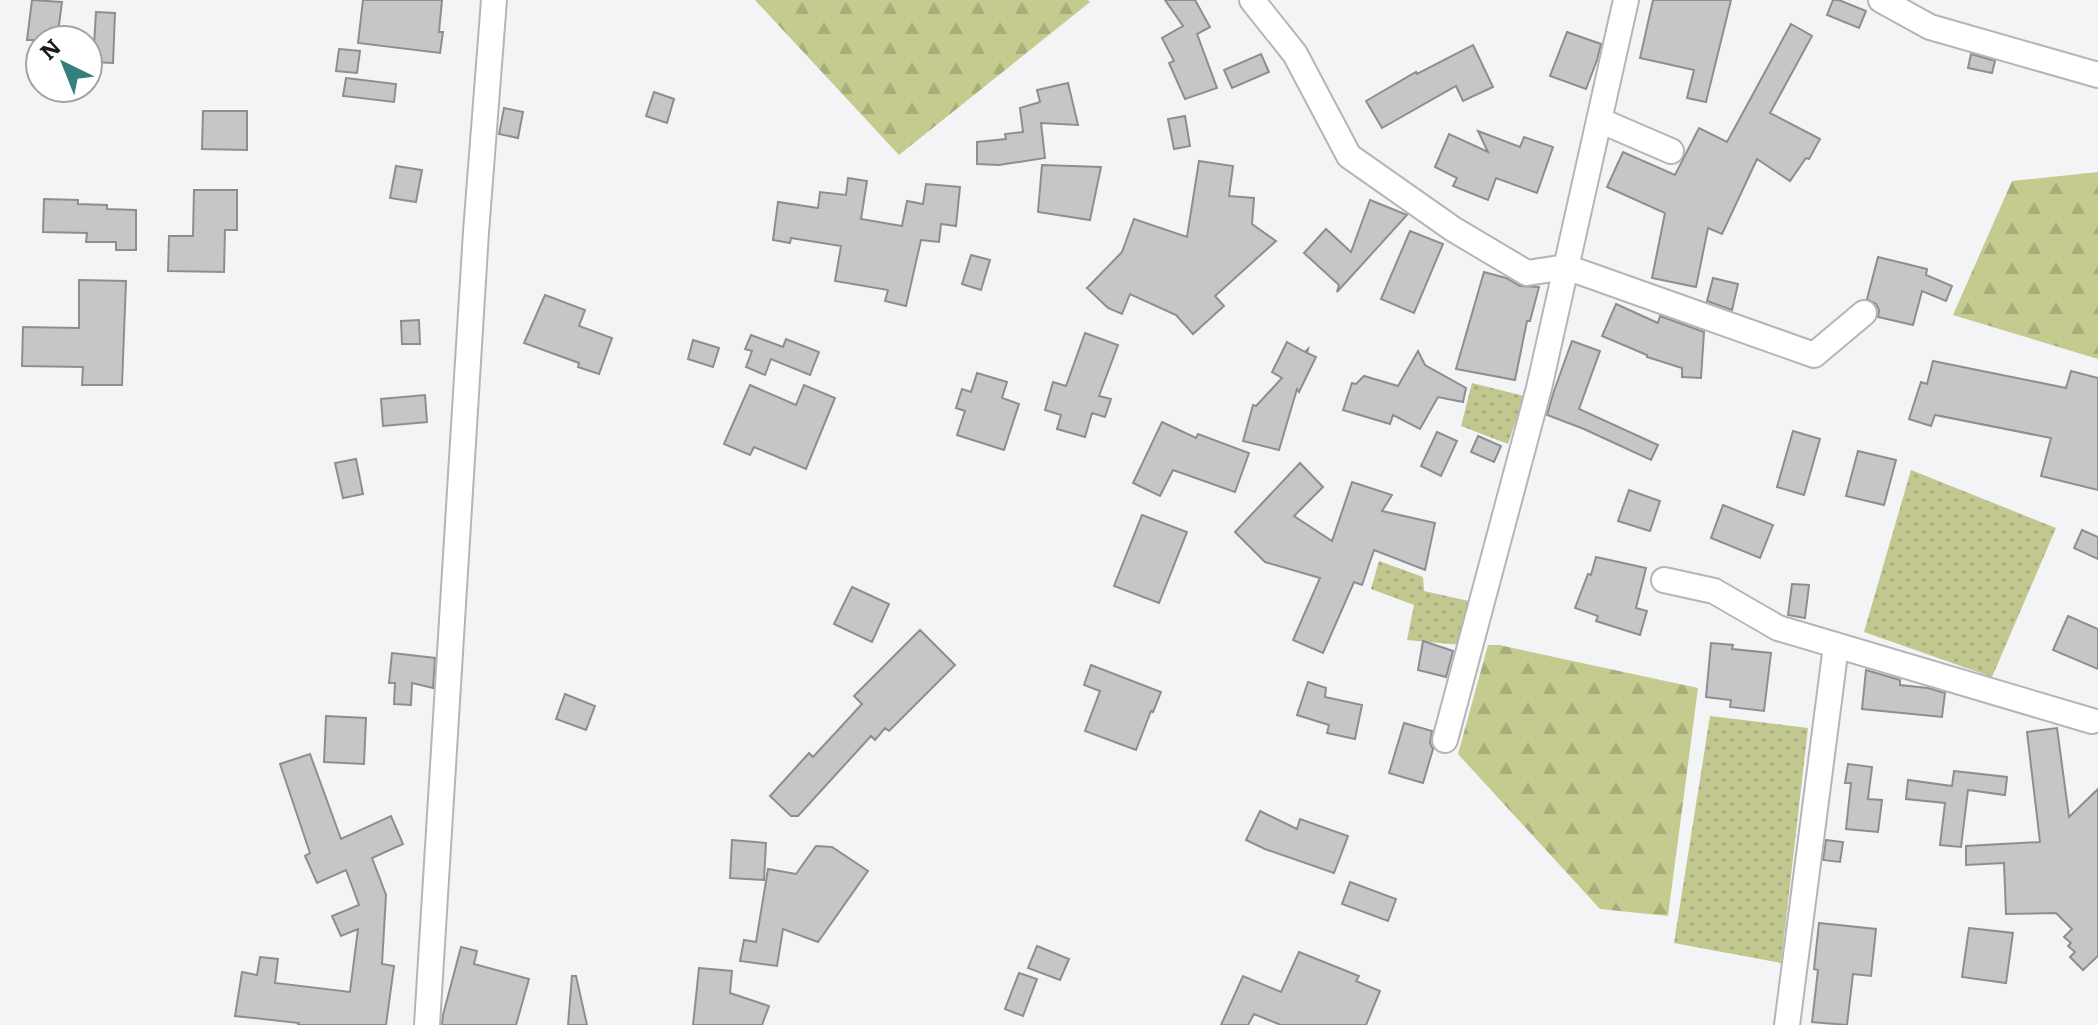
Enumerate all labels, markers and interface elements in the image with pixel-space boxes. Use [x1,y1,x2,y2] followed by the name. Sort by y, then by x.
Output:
[24,24,104,104] north arrow
[31,30,67,67] text: N

